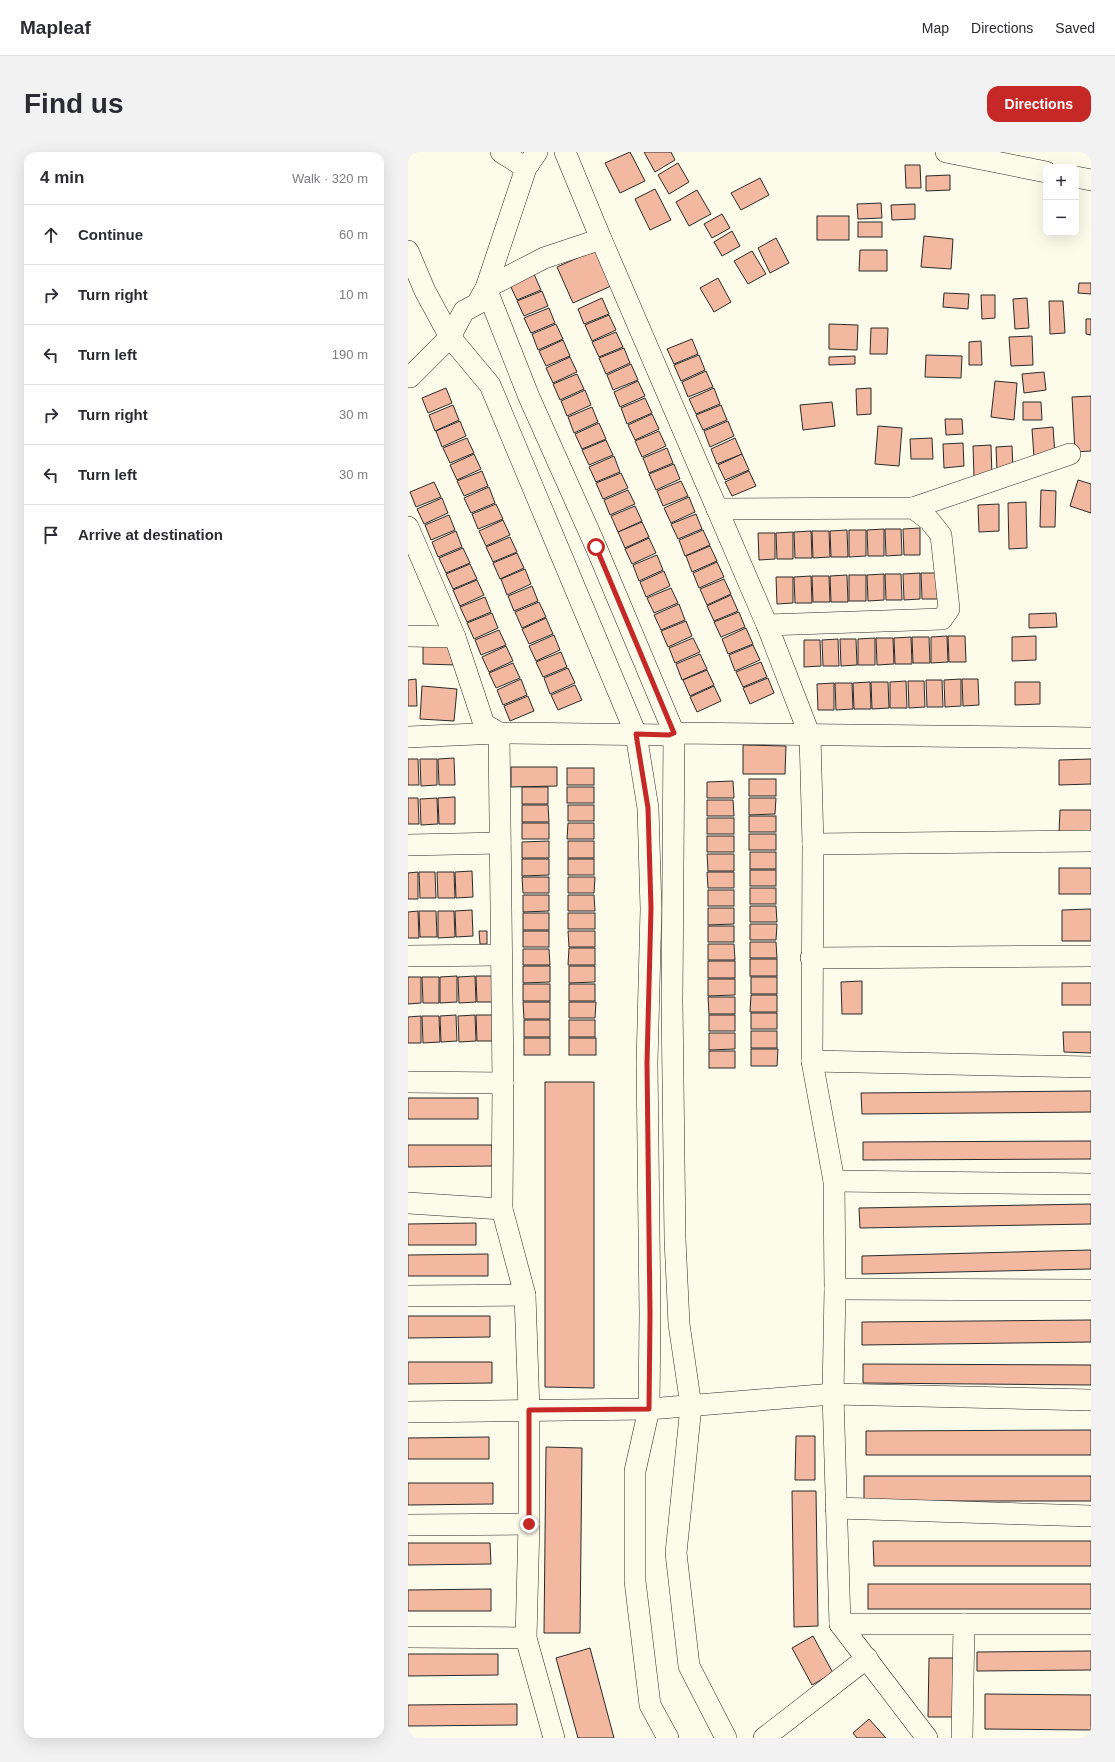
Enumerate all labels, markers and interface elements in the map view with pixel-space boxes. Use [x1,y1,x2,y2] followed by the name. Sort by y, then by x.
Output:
[20,17,91,38] text: Mapleaf
[922,20,949,36] text: Map
[971,20,1033,36] text: Directions
[1055,20,1095,36] text: Saved
[987,86,1091,122] button: Directions
[24,88,124,119] text: Find us
[1043,164,1079,236] map controls
[1043,164,1079,200] button: +
[40,168,84,187] text: 4 min
[292,171,368,186] text: Walk · 320 m
[1043,200,1079,236] button: −
[40,224,62,246] icon: ahead
[78,226,143,243] text: Continue
[339,227,368,242] text: 60 m
[40,284,62,306] icon: right
[78,286,148,303] text: Turn right
[339,287,368,302] text: 10 m
[40,344,62,366] icon: left
[78,346,137,363] text: Turn left
[332,347,368,362] text: 190 m
[40,404,62,426] icon: right
[78,406,148,423] text: Turn right
[339,407,368,422] text: 30 m
[40,464,62,486] icon: left
[78,466,137,483] text: Turn left
[339,467,368,482] text: 30 m
[40,524,62,546] icon: arrive
[78,526,223,543] text: Arrive at destination
[587,538,605,556] route start
[520,1515,538,1533] route end

